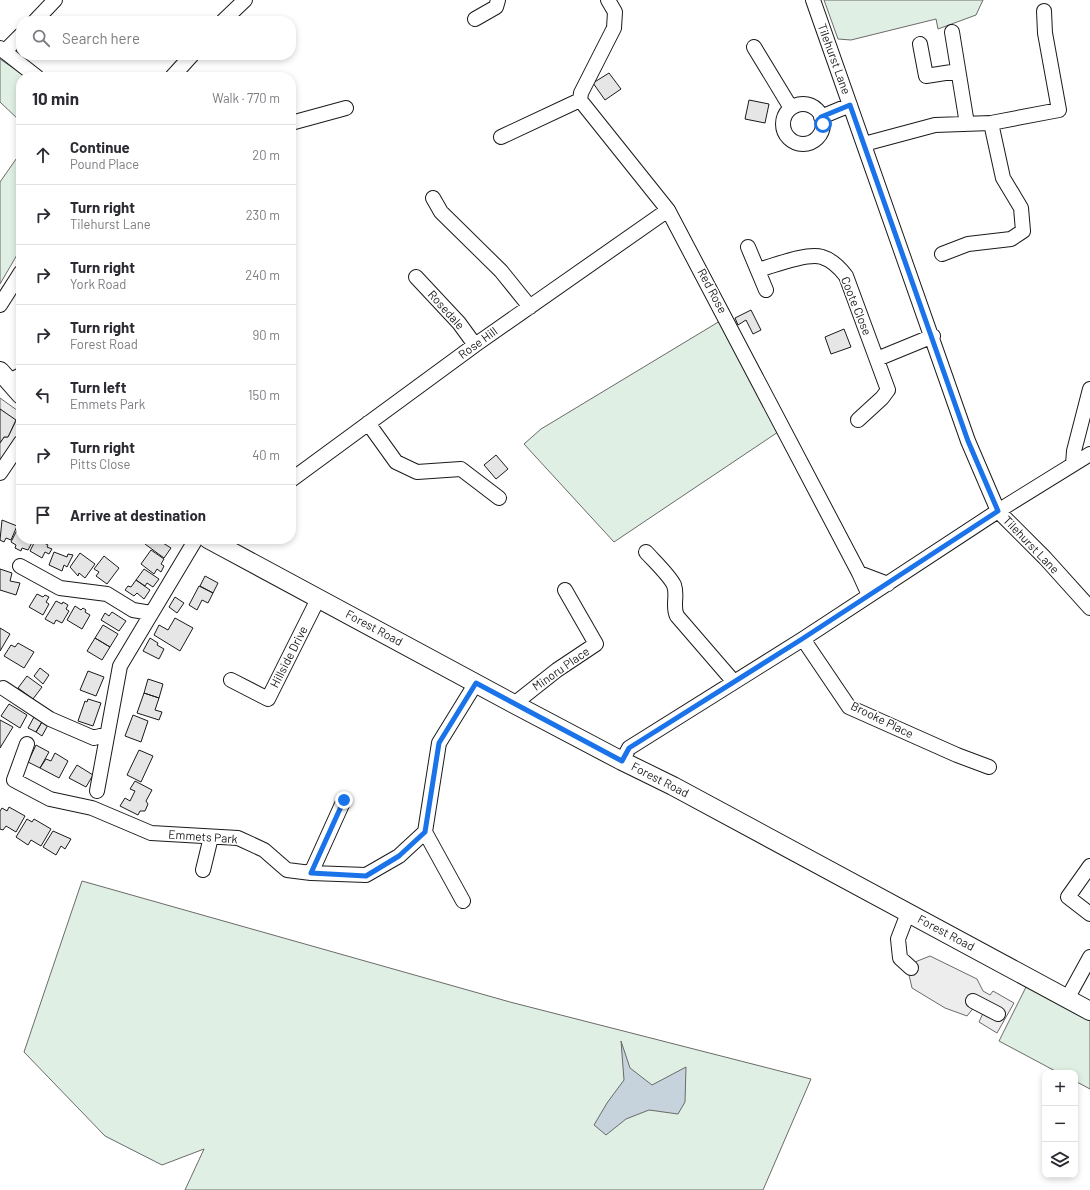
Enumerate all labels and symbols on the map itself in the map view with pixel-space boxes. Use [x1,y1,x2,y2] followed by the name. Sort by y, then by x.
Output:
[816,21,854,96] street label: Tilehurst Lane
[814,115,832,133] route start
[695,266,730,315] street label: Red Rose
[839,274,875,337] street label: Coote Close
[426,287,468,332] street label: Rosedale
[455,323,500,361] street label: Rose Hill
[1001,513,1063,576] street label: Tilehurst Lane
[344,606,405,648] street label: Forest Road
[267,623,310,690] street label: Hillside Drive
[529,643,592,693] street label: Minoru Place
[849,698,916,740] street label: Brooke Place
[629,759,691,800] street label: Forest Road
[335,791,353,809] route end
[168,827,238,845] street label: Emmets Park
[916,911,977,953] street label: Forest Road

